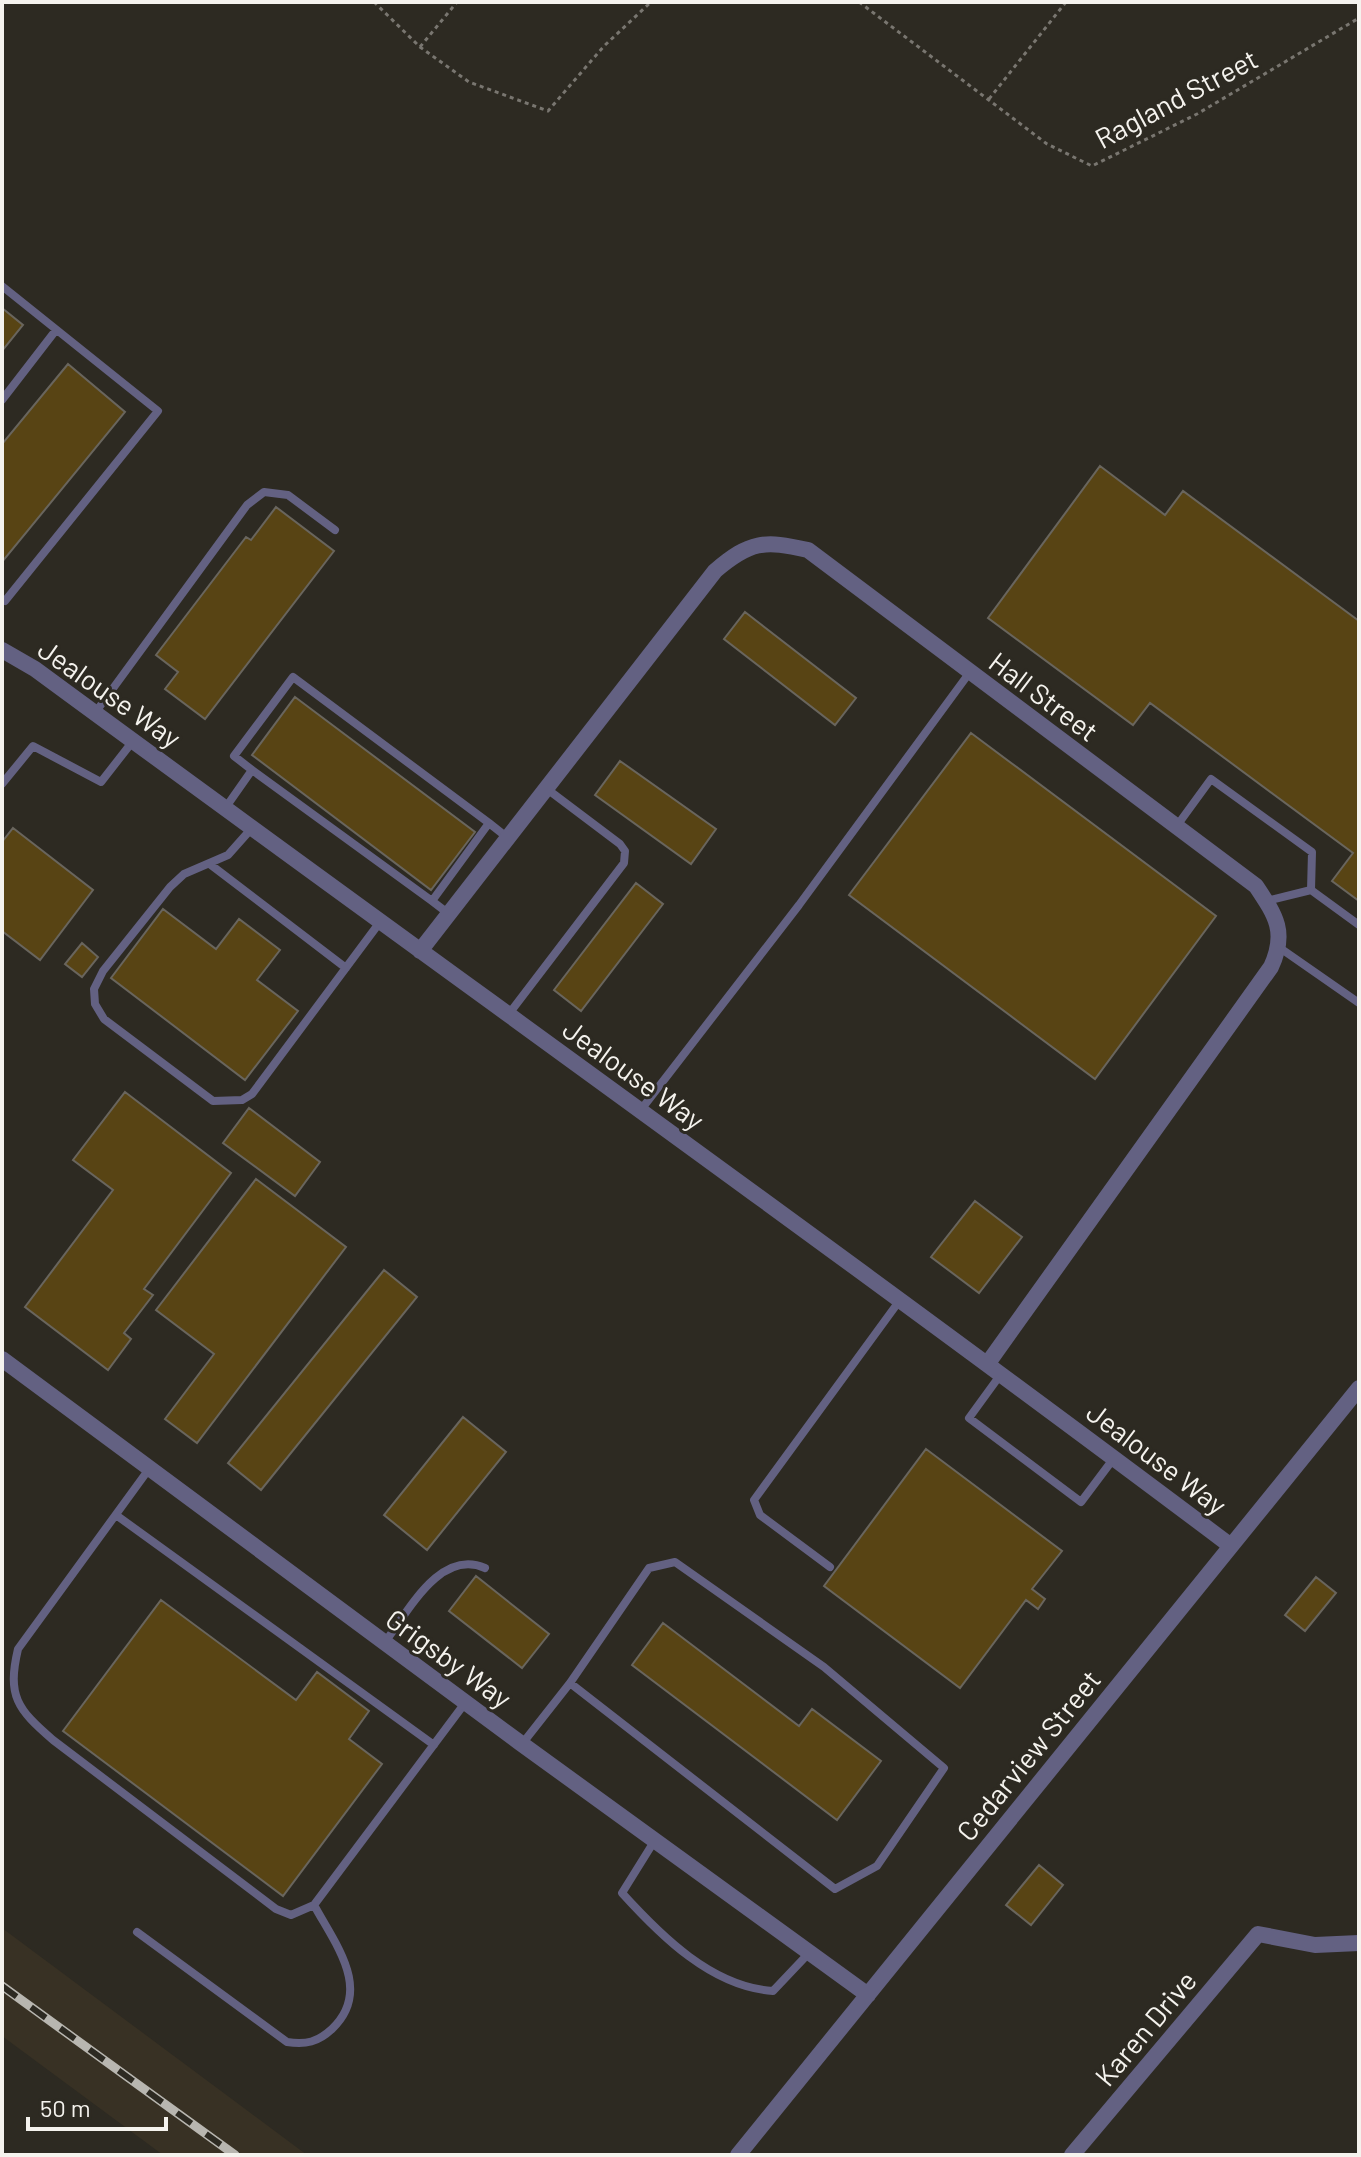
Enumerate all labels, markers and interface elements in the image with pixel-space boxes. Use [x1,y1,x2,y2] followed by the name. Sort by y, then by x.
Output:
[1089,41,1263,155] street label: Ragland Street
[32,631,188,755] street label: Jealouse Way
[983,644,1105,748] street label: Hall Street
[557,1011,711,1137] street label: Jealouse Way
[1080,1394,1234,1522] street label: Jealouse Way
[380,1601,518,1715] street label: Grigsby Way
[949,1663,1107,1847] street label: Cedarview Street
[1087,1964,1203,2092] street label: Karen Drive
[28,2081,166,2131] scale bar
[40,2093,91,2122] text: 50 m

